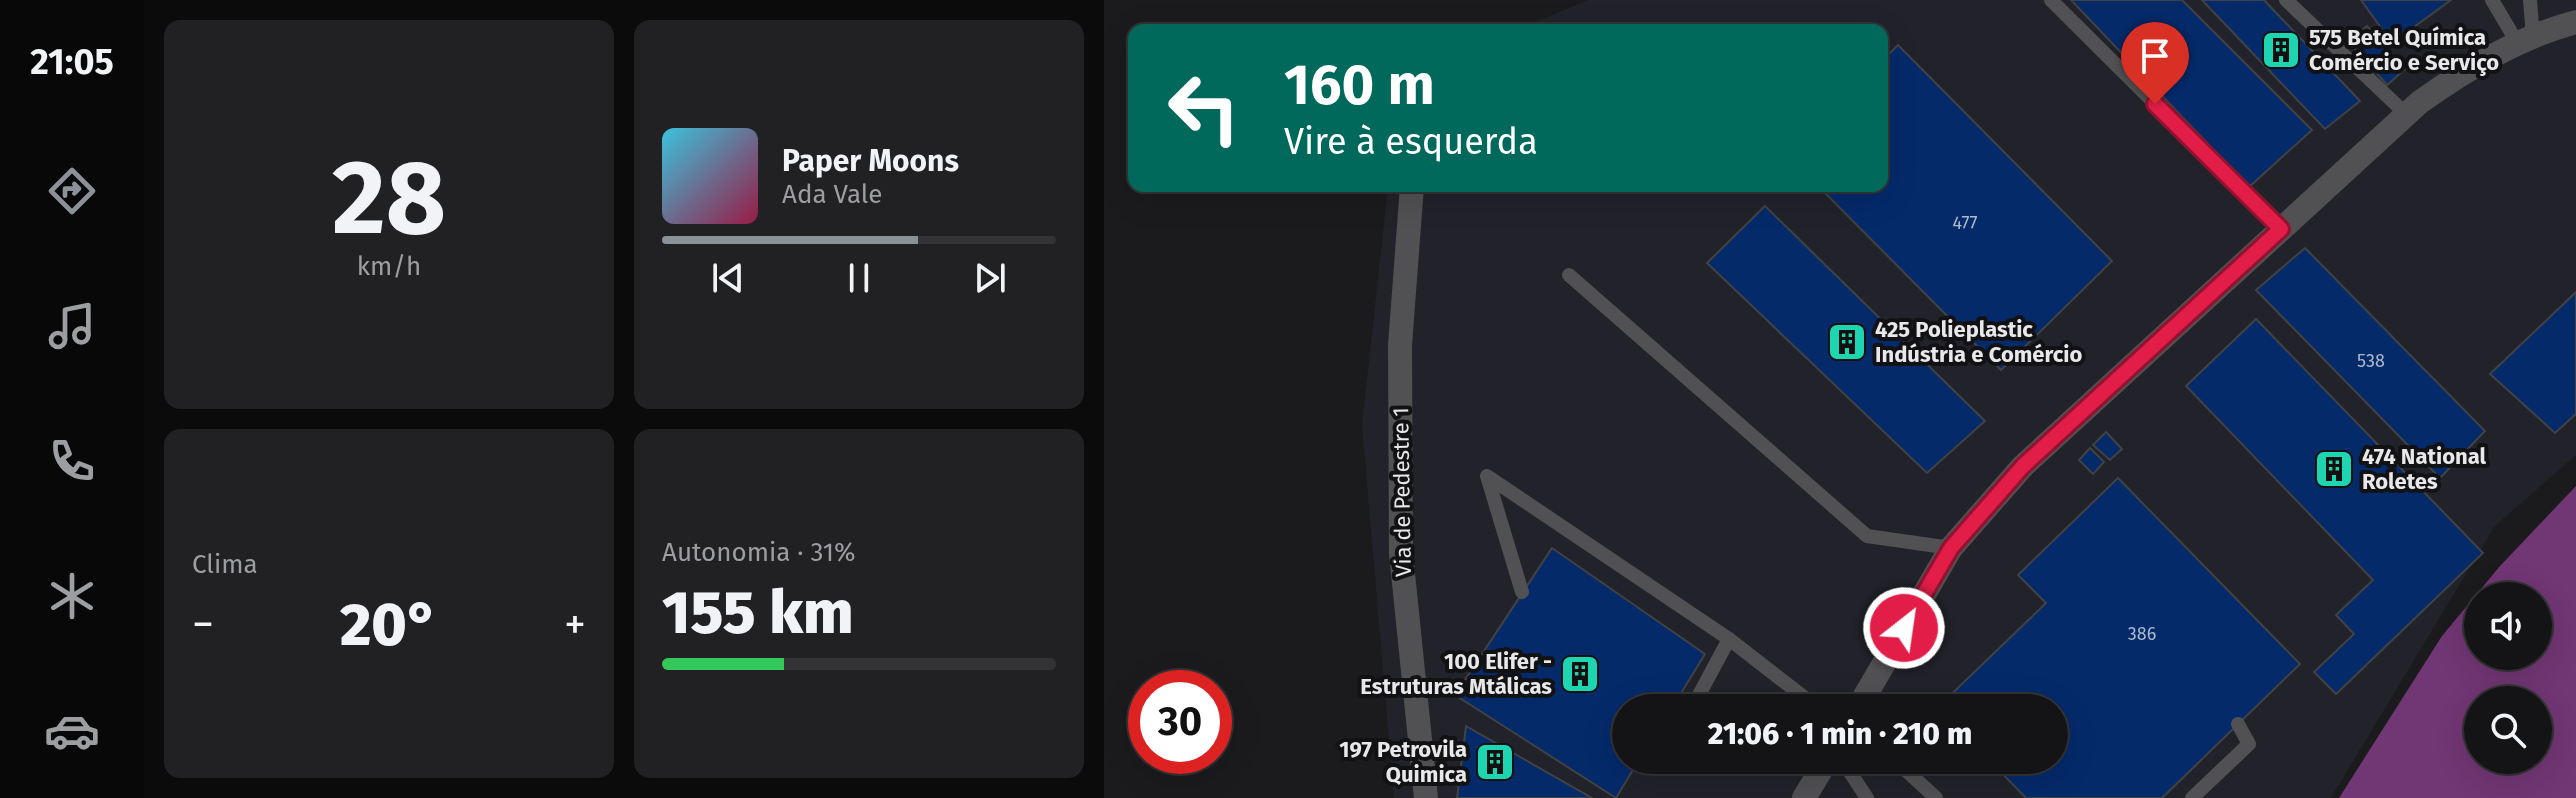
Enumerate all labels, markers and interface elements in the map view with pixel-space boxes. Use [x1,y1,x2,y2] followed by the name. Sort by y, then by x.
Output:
[2121,22,2189,104] pin
[2309,24,2499,76] place label: 575 Betel Química Comércio e Serviço
[2260,29,2302,71] building icon: 575 Betel Química Comércio e Serviço
[2133,34,2177,78] icon: arrive
[30,40,114,84] text: 21:05
[1284,52,1435,119] text: 160 m
[1152,56,1256,160] icon: left
[1284,120,1538,164] text: Vire à esquerda
[332,136,446,261] text: 28
[782,143,959,179] text: Paper Moons
[44,163,100,219] icon: directions
[782,179,882,210] text: Ada Vale
[1952,212,1978,234] house number: 477
[357,251,421,282] text: km/h
[706,256,750,300] icon: previous
[837,256,881,300] icon: pause
[968,256,1012,300] icon: next
[44,298,100,354] icon: music
[1875,316,2082,368] place label: 425 Polieplastic Indústria e Comércio
[1826,321,1868,363] building icon: 425 Polieplastic Indústria e Comércio
[2357,350,2385,372] house number: 538
[1387,407,1417,577] street label: Via de Pedestre 1
[44,433,100,489] icon: phone
[2362,443,2487,495] place label: 474 National Roletes
[2313,448,2355,490] building icon: 474 National Roletes
[662,537,855,568] text: Autonomia · 31%
[192,549,258,580] text: Clima
[44,568,100,624] icon: climate
[662,577,854,649] text: 155 km
[2464,582,2552,774] map controls
[2464,582,2552,670] button: sound
[1862,586,1946,670] position arrow
[340,589,438,661] text: 20°
[192,598,214,651] text: −
[564,598,586,651] text: +
[2128,623,2156,645] house number: 386
[1360,648,1552,700] place label: 100 Elifer - Estruturas Mtálicas
[1559,653,1601,695] building icon: 100 Elifer - Estruturas Mtálicas
[1128,670,1232,774] speed limit sign: 30
[2464,686,2552,774] button: search
[44,703,100,759] icon: car
[1708,716,1972,752] text: 21:06 · 1 min · 210 m
[1339,736,1467,788] place label: 197 Petrovila Quimica
[1474,741,1516,783] building icon: 197 Petrovila Quimica

